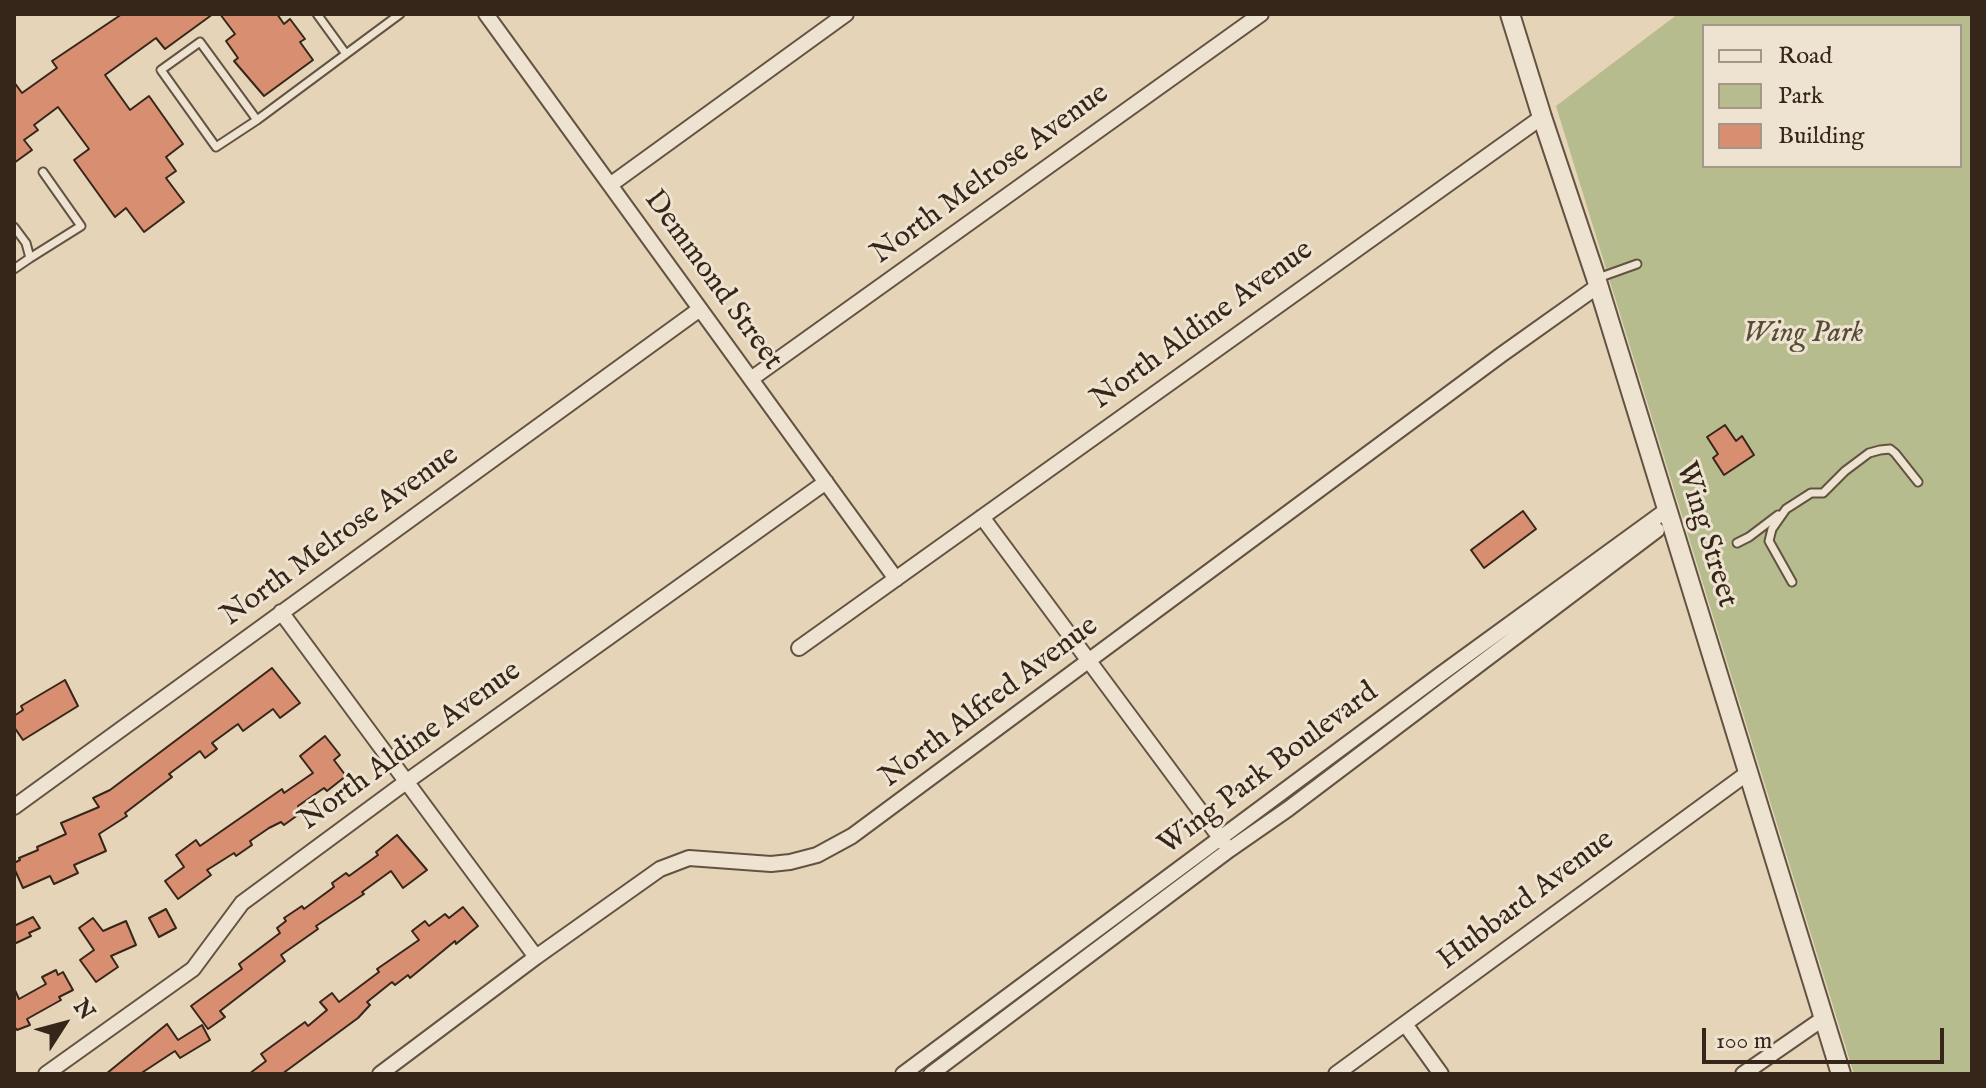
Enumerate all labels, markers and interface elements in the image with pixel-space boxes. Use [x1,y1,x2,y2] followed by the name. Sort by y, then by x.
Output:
[1702,24,1962,168] legend
[1778,41,1832,72] text: Road
[865,77,1117,273] street label: North Melrose Avenue
[1778,81,1824,112] text: Park
[1778,121,1864,152] text: Building
[635,184,789,378] street label: Demmond Street
[1085,233,1321,419] street label: North Aldine Avenue
[1743,317,1863,353] park label: Wing Park
[215,439,467,635] street label: North Melrose Avenue
[1666,458,1744,612] street label: Wing Street
[874,609,1106,797] street label: North Alfred Avenue
[293,654,529,840] street label: North Aldine Avenue
[1152,676,1386,864] street label: Wing Park Boulevard
[1432,823,1622,979] street label: Hubbard Avenue
[24,984,104,1064] north arrow
[66,994,100,1026] text: N
[1706,1012,1948,1062] scale bar
[1716,1026,1772,1057] text: 100 m

